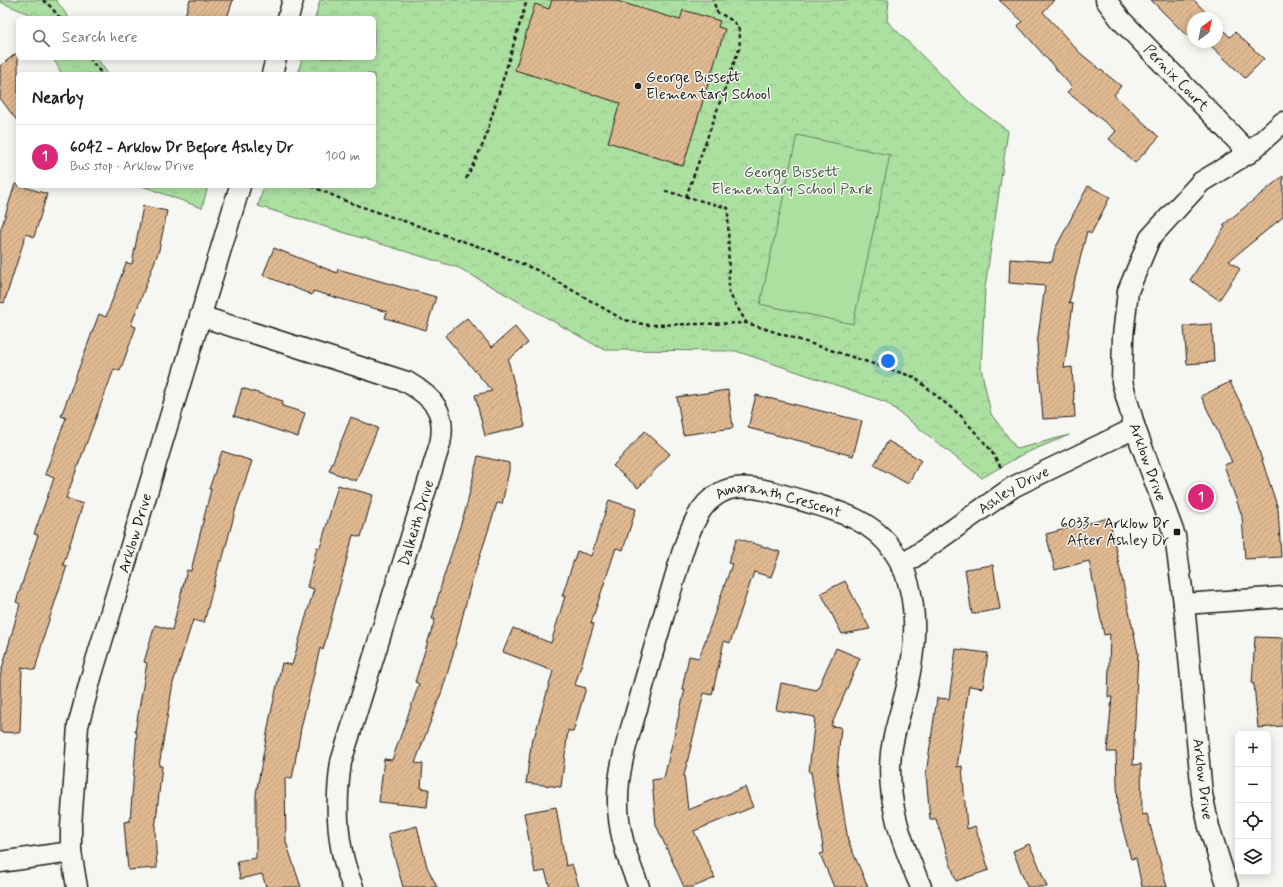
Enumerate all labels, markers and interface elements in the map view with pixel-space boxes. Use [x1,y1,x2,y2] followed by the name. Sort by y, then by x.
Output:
[1187,12,1223,48] north arrow
[16,16,376,60] search box
[30,27,52,49] icon: search
[62,28,138,48] text: Search here
[1139,40,1213,117] street label: Pernix Court
[646,68,771,105] place label: George Bissett Elementary School
[633,81,643,91] marker: George Bissett Elementary School
[32,87,84,109] text: Nearby
[70,138,294,158] text: 6042 - Arklow Dr Before Ashley Dr
[42,148,48,165] text: 1
[325,148,360,165] text: 100 m
[70,158,194,175] text: Bus stop · Arklow Drive
[712,163,873,200] park label: George Bissett Elementary School Park
[878,351,898,371] your location
[1124,420,1171,505] street label: Arklow Drive
[974,462,1053,520] street label: Ashley Drive
[394,478,440,569] street label: Dalkeith Drive
[711,478,844,523] street label: Amaranth Crescent
[1188,482,1214,512] pin: 1
[114,491,157,575] street label: Arklow Drive
[1060,514,1169,551] place label: 6033 - Arklow Dr After Ashley Dr
[1172,527,1182,537] marker: 6033 - Arklow Dr After Ashley Dr
[1235,731,1271,875] map controls
[1235,731,1271,767] button: +
[1187,737,1217,821] street label: Arklow Drive
[1235,767,1271,803] button: −
[1235,803,1271,839] button: locate
[1235,839,1271,875] button: layers

